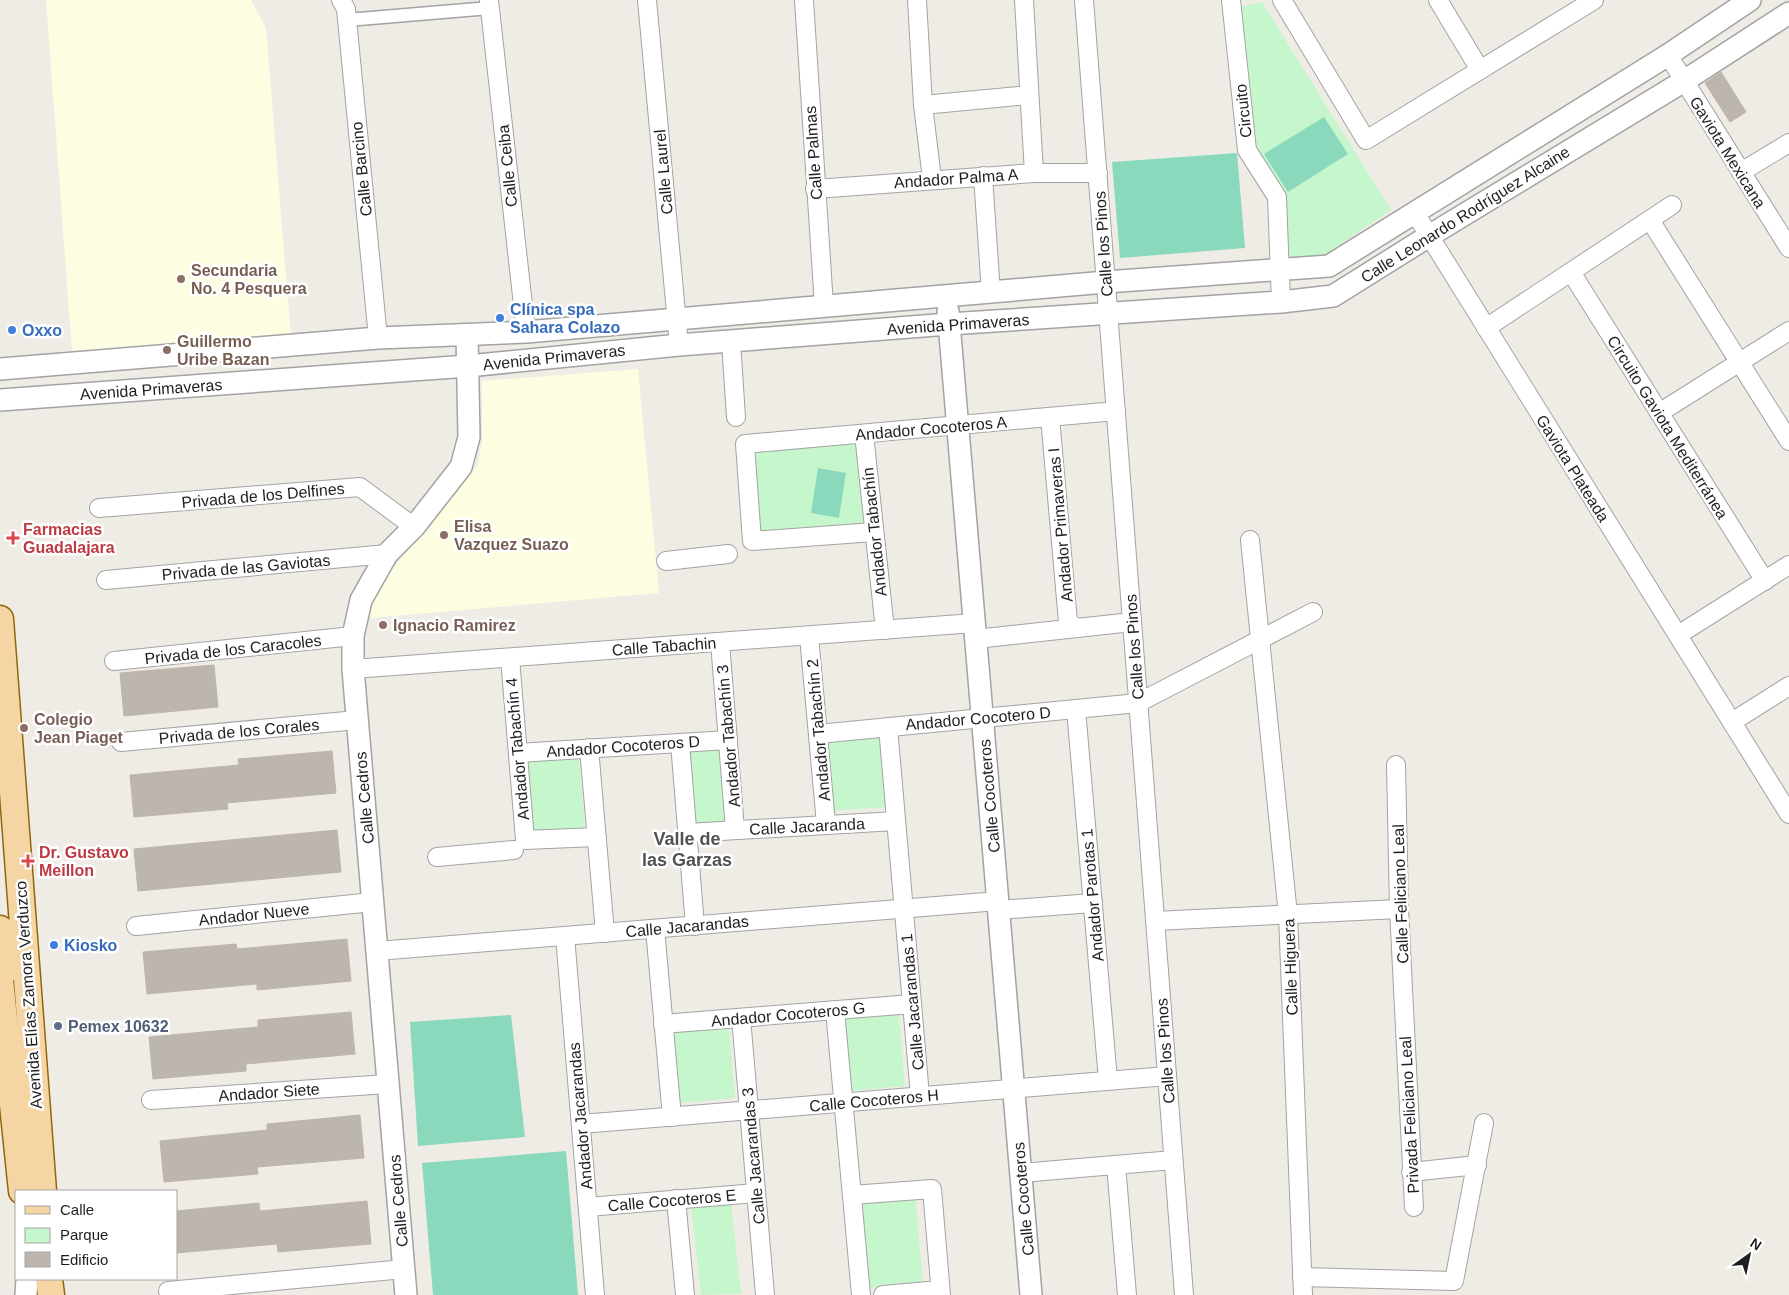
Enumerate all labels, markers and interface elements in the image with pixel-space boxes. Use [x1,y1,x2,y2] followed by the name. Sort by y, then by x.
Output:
[1232,83,1255,139] street label: Circuito
[1686,93,1769,211] street label: Gaviota Mexicana
[802,105,825,201] street label: Calle Palmas
[348,121,375,217] street label: Calle Barcino
[495,124,520,208] street label: Calle Ceiba
[651,129,676,215] street label: Calle Laurel
[1358,143,1573,286] street label: Calle Leonardo Rodríguez Alcaine
[893,166,1019,191] street label: Andador Palma A
[1091,191,1116,297] street label: Calle los Pinos
[191,262,307,297] place label: Secundaria No. 4 Pesquera
[175,273,187,285] marker: Secundaria No. 4 Pesquera
[510,301,620,336] place label: Clínica spa Sahara Colazo
[886,311,1030,338] street label: Avenida Primaveras
[494,312,506,324] marker: Clínica spa Sahara Colazo
[22,322,62,339] place label: Oxxo
[6,324,18,336] marker: Oxxo
[177,333,269,368] place label: Guillermo Uribe Bazan
[1604,333,1731,522] street label: Circuito Gaviota Mediterránea
[482,342,626,373] street label: Avenida Primaveras
[161,344,173,356] marker: Guillermo Uribe Bazan
[79,376,223,403] street label: Avenida Primaveras
[1533,412,1612,525] street label: Gaviota Plateada
[855,413,1008,444] street label: Andador Cocoteros A
[1045,447,1076,603] street label: Andador Primaveras I
[859,467,890,597] street label: Andador Tabachín
[181,480,345,511] street label: Privada de los Delfines
[454,518,569,553] place label: Elisa Vazquez Suazo
[23,521,115,556] place label: Farmacias Guadalajara
[438,529,450,541] marker: Elisa Vazquez Suazo
[7,532,19,544] marker: Farmacias Guadalajara
[161,552,331,583] street label: Privada de las Gaviotas
[1122,594,1147,700] street label: Calle los Pinos
[393,617,516,634] place label: Ignacio Ramirez
[377,619,389,631] marker: Ignacio Ramirez
[144,632,322,667] street label: Privada de los Caracoles
[611,634,717,659] street label: Calle Tabachin
[804,658,833,802] street label: Andador Tabachín 2
[714,664,743,808] street label: Andador Tabachín 3
[503,677,532,821] street label: Andador Tabachín 4
[905,704,1051,733] street label: Andador Cocotero D
[34,711,124,746] place label: Colegio Jean Piaget
[158,716,320,747] street label: Privada de los Corales
[18,722,30,734] marker: Colegio Jean Piaget
[546,733,700,760] street label: Andador Cocoteros D
[976,739,1003,853] street label: Calle Cocoteros
[352,751,377,845] street label: Calle Cedros
[749,815,865,838] street label: Calle Jacaranda
[1390,824,1411,964] street label: Calle Feliciano Leal
[1078,828,1107,962] street label: Andador Parotas 1
[642,829,732,870] district label: Valle de las Garzas
[39,844,129,879] place label: Dr. Gustavo Meillon
[21,854,35,868] marker: Dr. Gustavo Meillon
[12,880,45,1109] street label: Avenida Elías Zamora Verduzco
[198,900,310,929] street label: Andador Nueve
[625,913,749,940] street label: Calle Jacarandas
[1280,918,1301,1016] street label: Calle Higuera
[898,933,927,1071] street label: Calle Jacarandas 1
[64,937,118,954] place label: Kiosko
[48,939,60,951] marker: Kiosko
[1153,998,1178,1104] street label: Calle los Pinos
[710,999,866,1030] street label: Andador Cocoteros G
[68,1018,169,1035] place label: Pemex 10632
[52,1020,64,1032] marker: Pemex 10632
[1397,1036,1422,1194] street label: Privada Feliciano Leal
[566,1042,595,1190] street label: Andador Jacarandas
[218,1080,320,1105] street label: Andador Siete
[809,1086,939,1115] street label: Calle Cocoteros H
[739,1087,768,1225] street label: Calle Jacarandas 3
[1010,1142,1037,1256] street label: Calle Cocoteros
[386,1154,411,1248] street label: Calle Cedros
[607,1186,737,1215] street label: Calle Cocoteros E
[15,1190,178,1280] legend
[60,1201,94,1218] text: Calle
[60,1226,108,1243] text: Parque
[1724,1230,1774,1280] north arrow
[1747,1235,1765,1254] text: N
[60,1251,108,1268] text: Edificio

